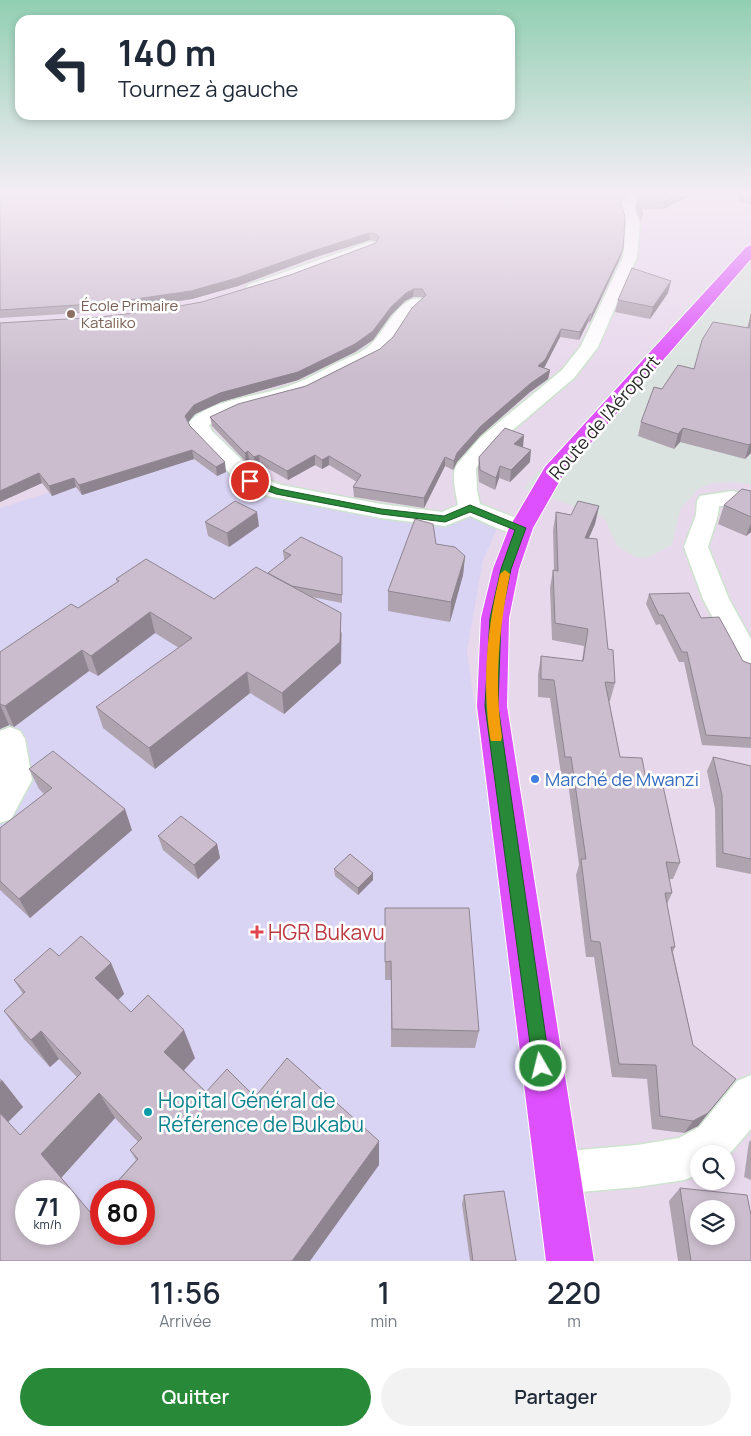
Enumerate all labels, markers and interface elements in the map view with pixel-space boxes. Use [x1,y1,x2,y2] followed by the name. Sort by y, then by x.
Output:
[118,29,216,77] text: 140 m
[35,35,100,100] icon: left
[118,74,298,104] text: Tournez à gauche
[81,295,179,333] place label: École Primaire Kataliko
[65,308,77,320] marker: École Primaire Kataliko
[543,350,665,484] street label: Route de l'Aéroport
[229,460,271,502] pin
[236,467,264,495] icon: arrive
[545,767,699,791] place label: Marché de Mwanzi
[529,773,541,785] marker: Marché de Mwanzi
[268,918,385,946] place label: HGR Bukavu
[250,925,264,939] marker: HGR Bukavu
[514,1039,566,1091] position arrow
[158,1086,364,1138] place label: Hopital Général de Référence de Bukabu
[142,1106,154,1118] marker: Hopital Général de Référence de Bukabu
[690,1145,735,1245] map controls
[690,1145,735,1190] button: search
[90,1180,155,1245] speed limit sign: 80
[35,1189,60,1224] text: 71
[690,1200,735,1245] button: layers
[34,1216,61,1233] text: km/h
[150,1272,221,1313] text: 11:56
[378,1272,390,1313] text: 1
[547,1272,601,1313] text: 220
[159,1310,211,1332] text: Arrivée
[371,1310,397,1332] text: min
[567,1310,581,1332] text: m
[20,1368,371,1426] button: Quitter
[381,1368,731,1426] button: Partager

